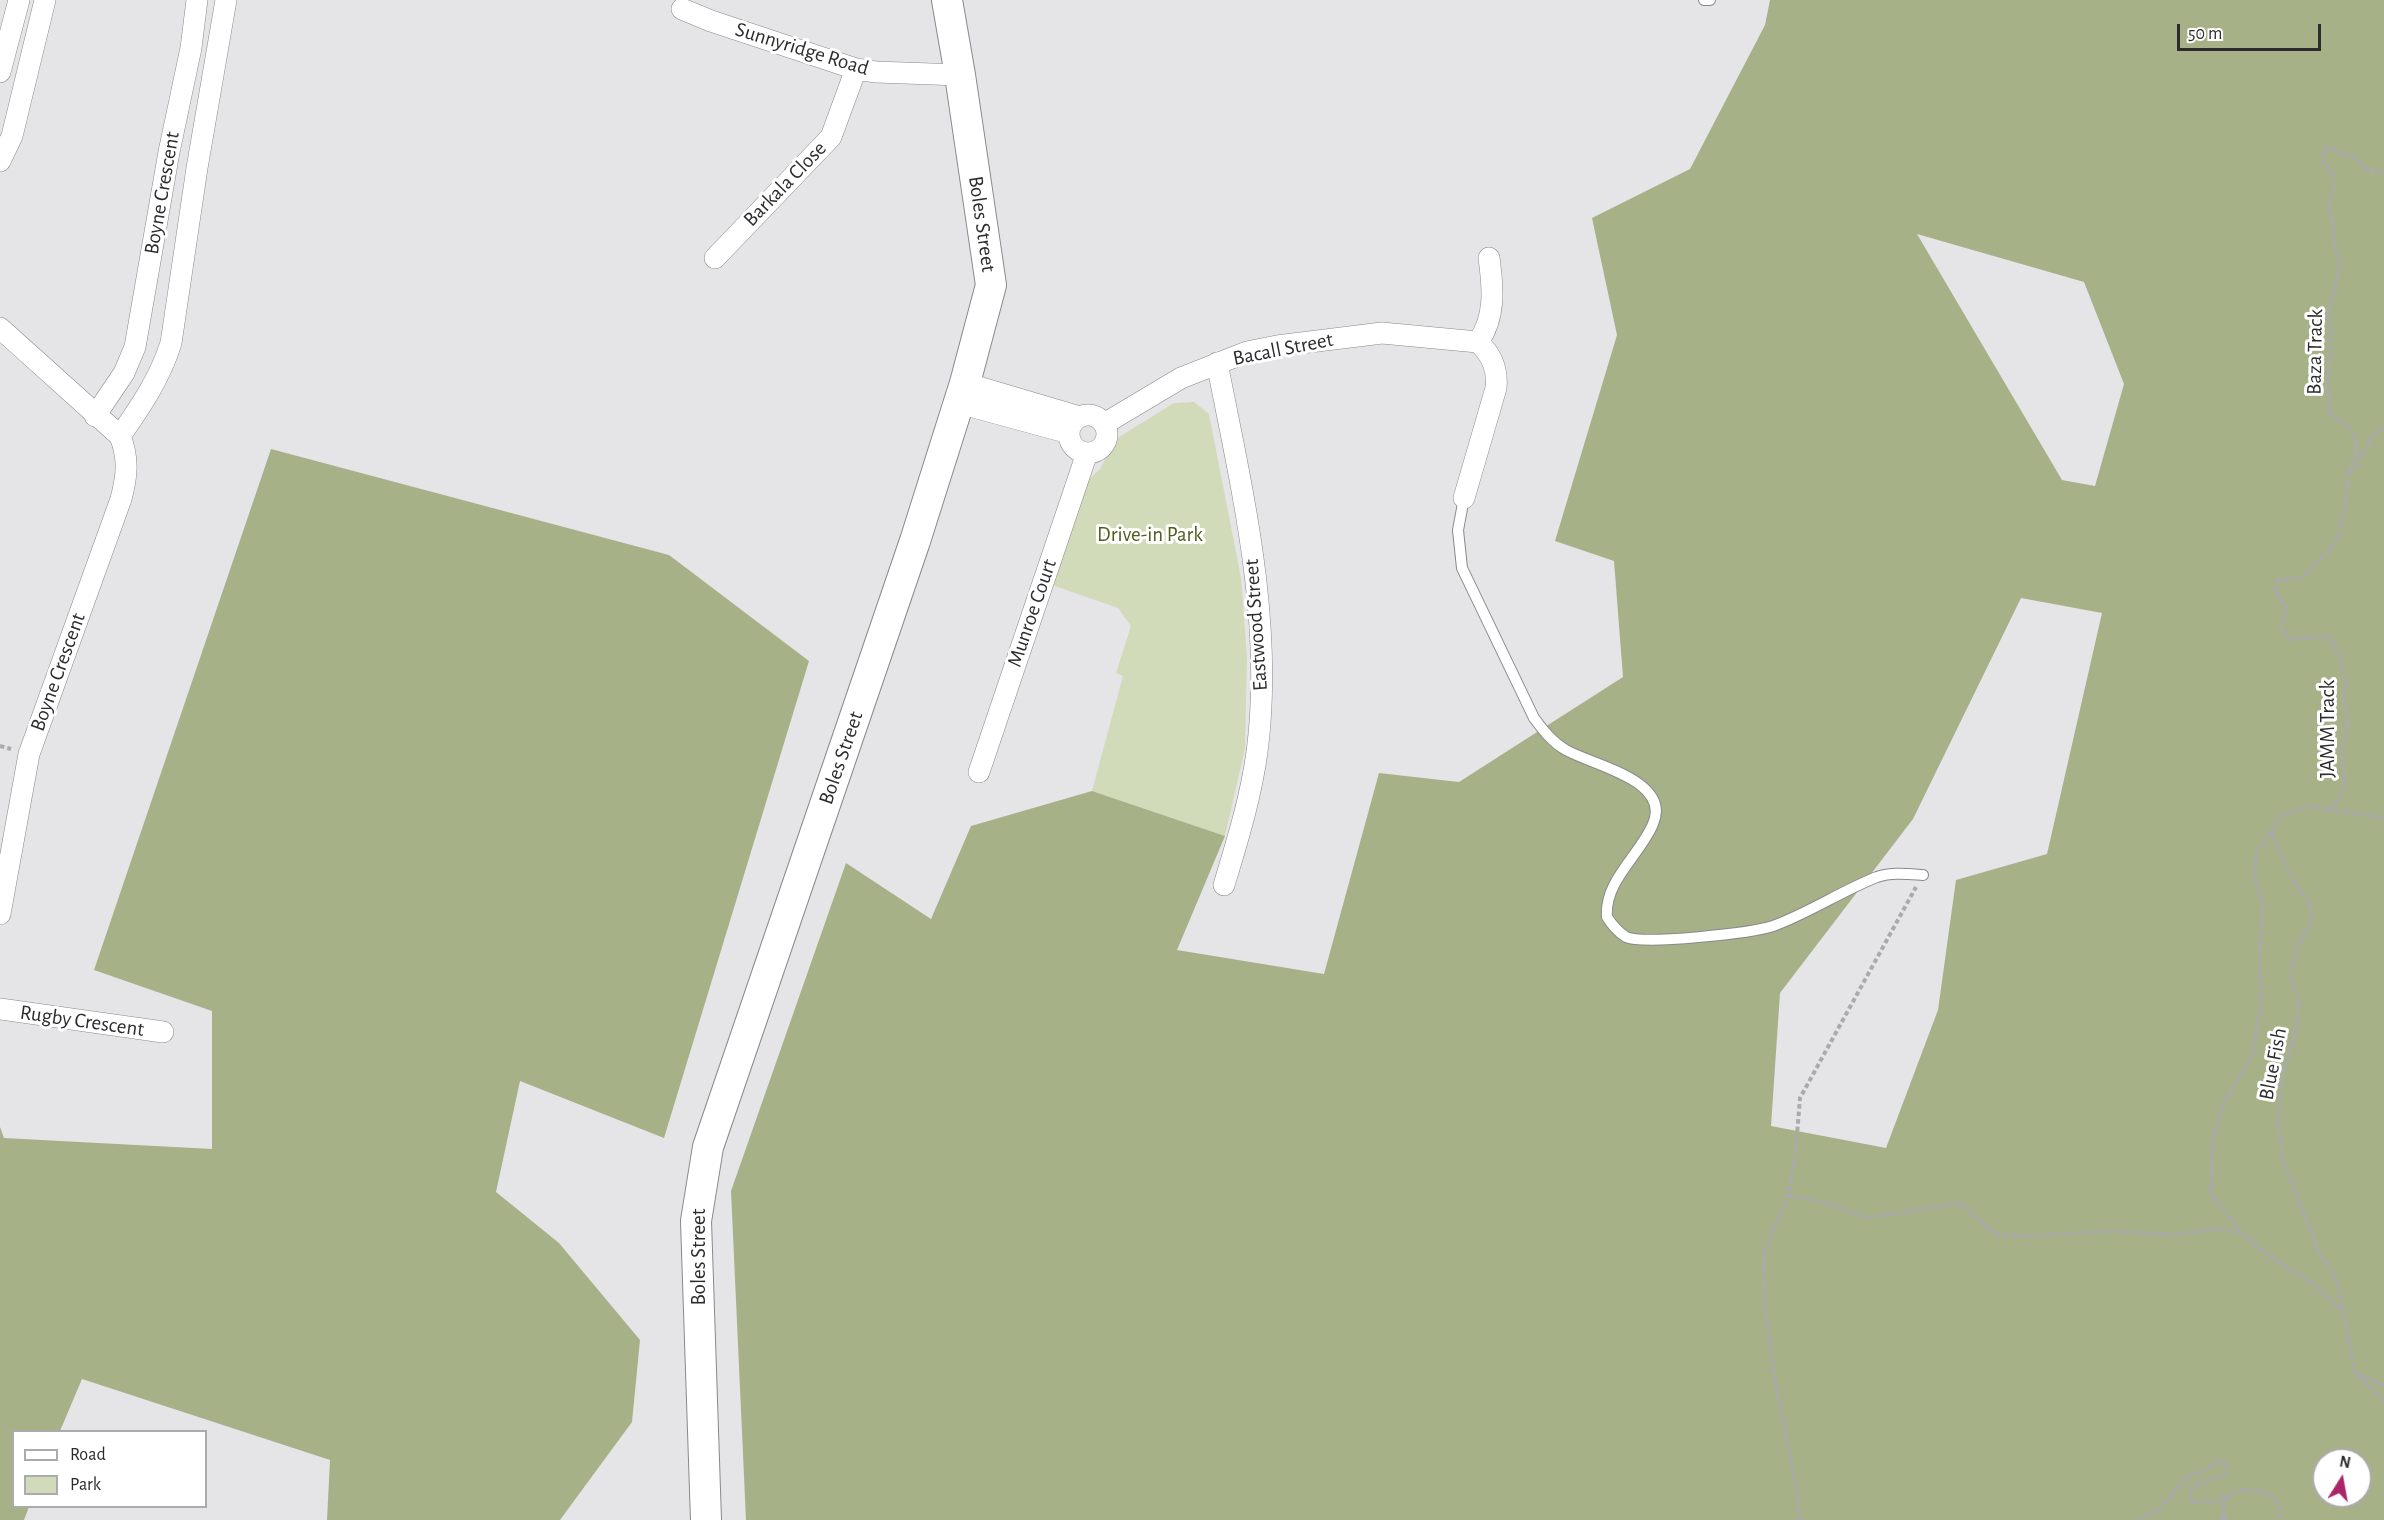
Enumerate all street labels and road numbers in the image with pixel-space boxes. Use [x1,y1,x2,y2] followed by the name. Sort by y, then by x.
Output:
[732,17,872,81] street label: Sunnyridge Road
[139,130,185,256] street label: Boyne Crescent
[738,136,832,232] street label: Barkala Close
[963,174,1001,274] street label: Boles Street
[2302,309,2328,395] street label: Baza Track
[1231,327,1335,371] street label: Bacall Street
[1002,556,1062,670] street label: Munroe Court
[1239,558,1273,692] street label: Eastwood Street
[25,609,91,735] street label: Boyne Crescent
[2315,680,2341,778] street label: JAMM Track
[813,708,869,808] street label: Boles Street
[18,1000,146,1042] street label: Rugby Crescent
[2254,1026,2292,1102] street label: Blue Fish
[686,1209,712,1305] street label: Boles Street

